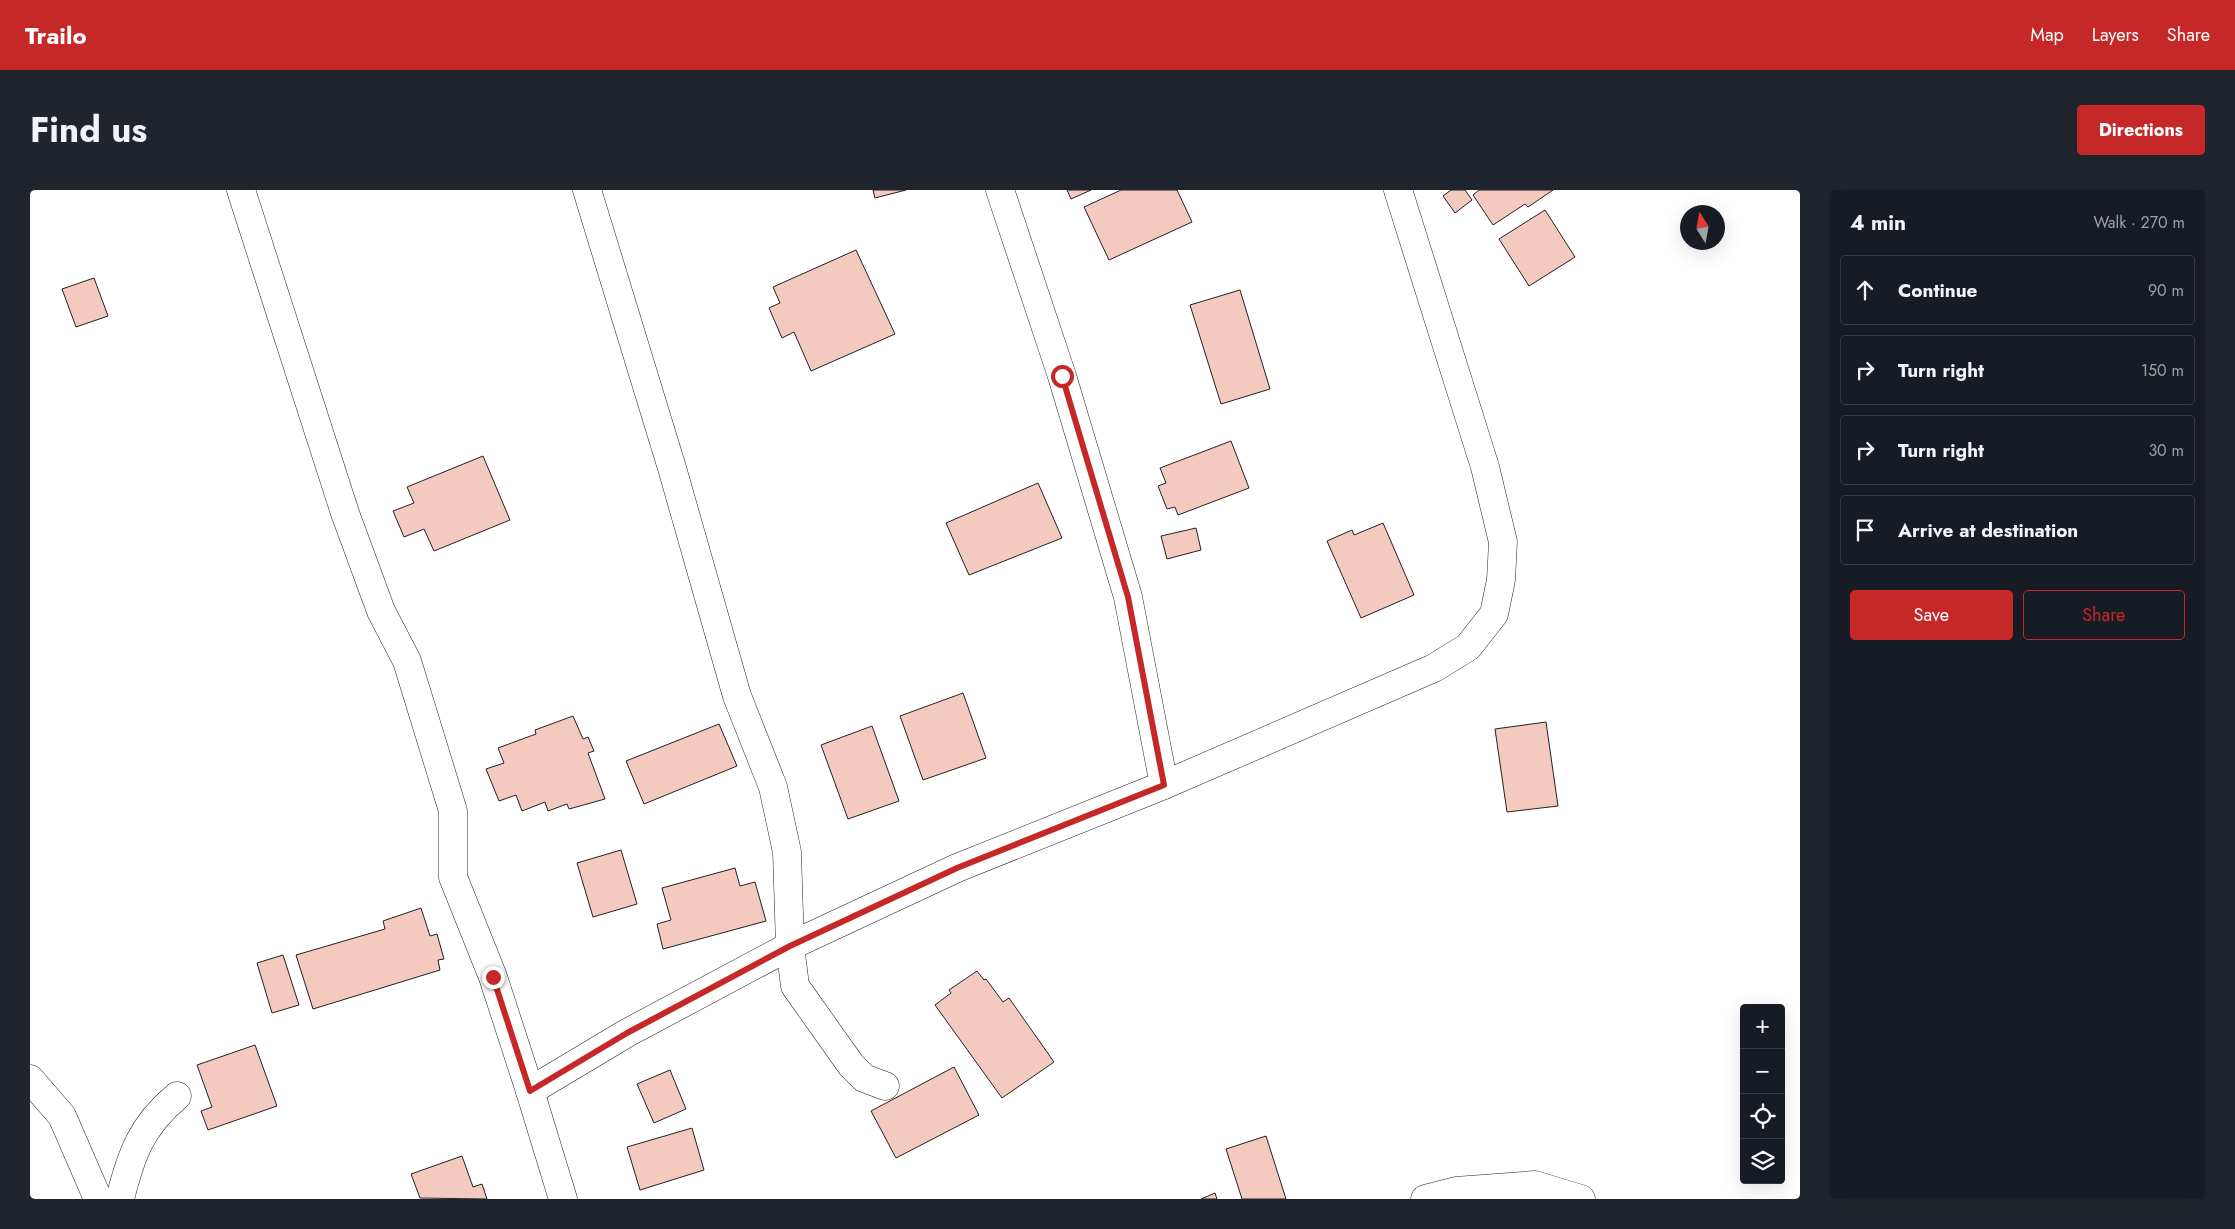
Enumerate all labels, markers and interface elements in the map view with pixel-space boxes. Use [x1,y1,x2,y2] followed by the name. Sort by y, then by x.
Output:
[25,18,87,53] text: Trailo
[2030,22,2064,48] text: Map
[2092,22,2139,48] text: Layers
[2167,22,2210,48] text: Share
[30,105,147,155] text: Find us
[2077,105,2205,155] button: Directions
[1680,205,1725,250] north arrow
[1850,208,1906,238] text: 4 min
[2094,211,2185,234] text: Walk · 270 m
[1851,276,1879,304] icon: ahead
[1898,277,1977,304] text: Continue
[2148,279,2184,302] text: 90 m
[1851,356,1879,384] icon: right
[1898,357,1984,384] text: Turn right
[2141,359,2184,382] text: 150 m
[1051,365,1074,388] route start
[1851,436,1879,464] icon: right
[1898,437,1984,464] text: Turn right
[2148,439,2184,462] text: 30 m
[1851,516,1879,544] icon: arrive
[1898,517,2078,544] text: Arrive at destination
[1850,590,2013,640] button: Save
[2023,590,2185,640] button: Share
[482,966,505,989] route end
[1740,1004,1785,1184] map controls
[1740,1004,1785,1049] button: +
[1740,1049,1785,1094] button: −
[1740,1094,1785,1139] button: locate
[1740,1139,1785,1184] button: layers

